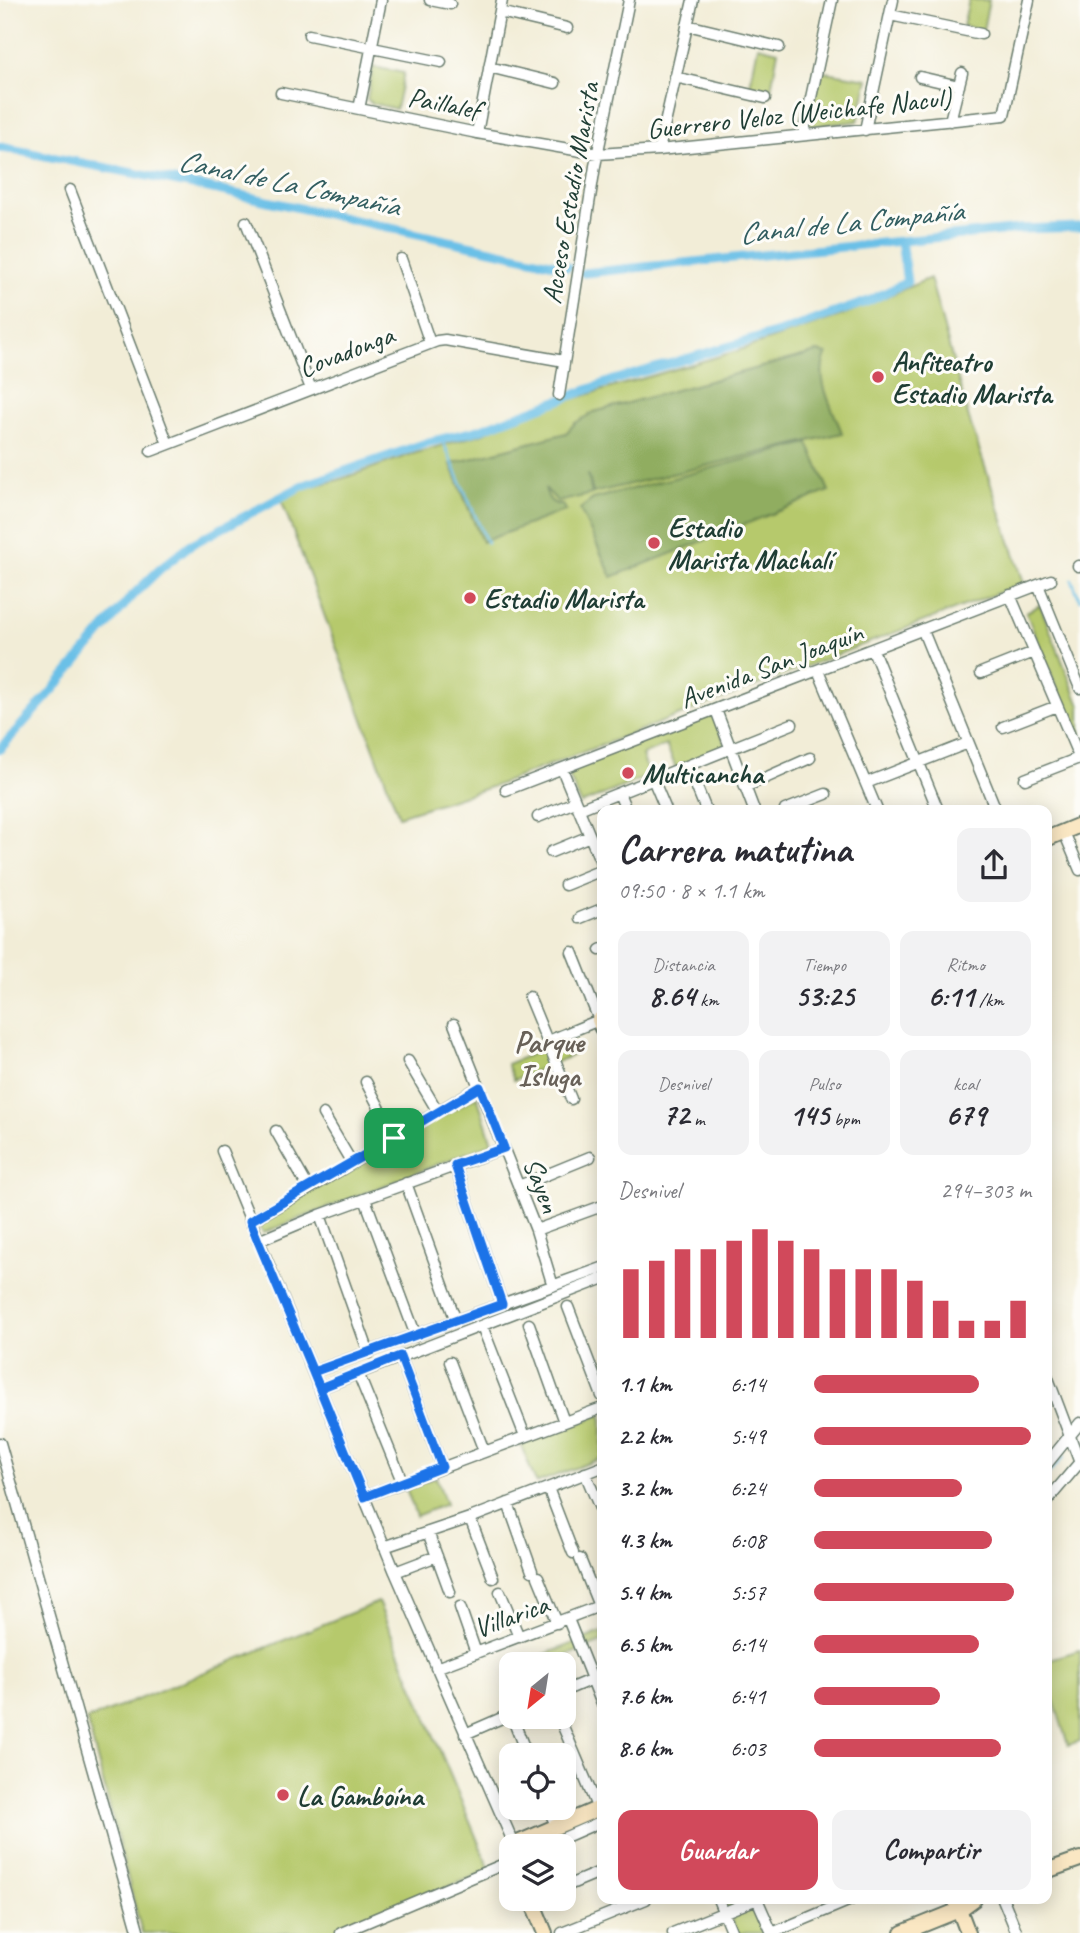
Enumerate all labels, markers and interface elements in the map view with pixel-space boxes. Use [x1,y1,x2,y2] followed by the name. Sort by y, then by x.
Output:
[533,78,607,306] street label: Acceso Estadio Marista
[405,79,489,128] street label: Paillalef
[645,79,955,146] street label: Guerrero Veloz (Weichafe Nacul)
[175,141,406,226] water label: Canal de La Compañía
[737,191,968,253] water label: Canal de La Compañía
[293,316,400,385] street label: Covadonga
[892,344,1054,411] place label: Anfiteatro Estadio Marista
[870,369,886,385] marker: Anfiteatro Estadio Marista
[668,510,838,577] place label: Estadio Marista Machalí
[646,535,662,551] marker: Estadio Marista Machalí
[484,581,646,616] place label: Estadio Marista
[462,590,478,606] marker: Estadio Marista
[675,614,869,716] street label: Avenida San Joaquín
[642,756,766,791] place label: Multicancha
[620,765,636,781] marker: Multicancha
[618,826,852,873] text: Carrera matutina
[957,828,1031,902] button: share
[618,876,764,905] text: 09:50 · 8 × 1.1 km
[652,953,715,977] text: Distancia
[803,953,846,977] text: Tiempo
[946,953,985,977] text: Ritmo
[648,977,695,1015] text: 8.64
[795,977,854,1015] text: 53:25
[927,977,974,1015] text: 6:11
[695,988,719,1012] text: km
[974,988,1004,1012] text: /km
[514,1023,586,1095] district label: Parque Isluga
[658,1072,709,1096] text: Desnivel
[809,1072,840,1096] text: Pulso
[953,1072,978,1096] text: kcal
[662,1096,689,1134] text: 72
[789,1096,829,1134] text: 145
[945,1096,986,1134] text: 679
[689,1107,705,1131] text: m
[829,1107,860,1131] text: bpm
[364,1108,424,1168] pin
[375,1119,413,1157] icon: arrive
[516,1152,569,1218] street label: Sayen
[618,1176,680,1205] text: Desnivel
[940,1176,1031,1205] text: 294–303 m
[618,1370,672,1399] text: 1.1 km
[730,1370,766,1399] text: 6:14
[618,1422,672,1451] text: 2.2 km
[730,1422,766,1451] text: 5:49
[618,1474,672,1503] text: 3.2 km
[730,1474,766,1503] text: 6:24
[618,1526,672,1555] text: 4.3 km
[730,1526,766,1555] text: 6:08
[618,1578,671,1607] text: 5.4 km
[730,1578,766,1607] text: 5:57
[469,1586,555,1646] street label: Villarica
[618,1630,672,1659] text: 6.5 km
[730,1630,766,1659] text: 6:14
[499,1652,576,1729] north arrow
[499,1652,576,1911] map controls
[618,1682,672,1711] text: 7.6 km
[730,1682,766,1711] text: 6:41
[618,1734,672,1763] text: 8.6 km
[730,1734,766,1763] text: 6:03
[499,1743,576,1820] button: locate
[297,1778,425,1813] place label: La Gamboína
[275,1787,291,1803] marker: La Gamboína
[618,1810,818,1890] button: Guardar
[832,1810,1031,1890] button: Compartir
[499,1834,576,1911] button: layers

